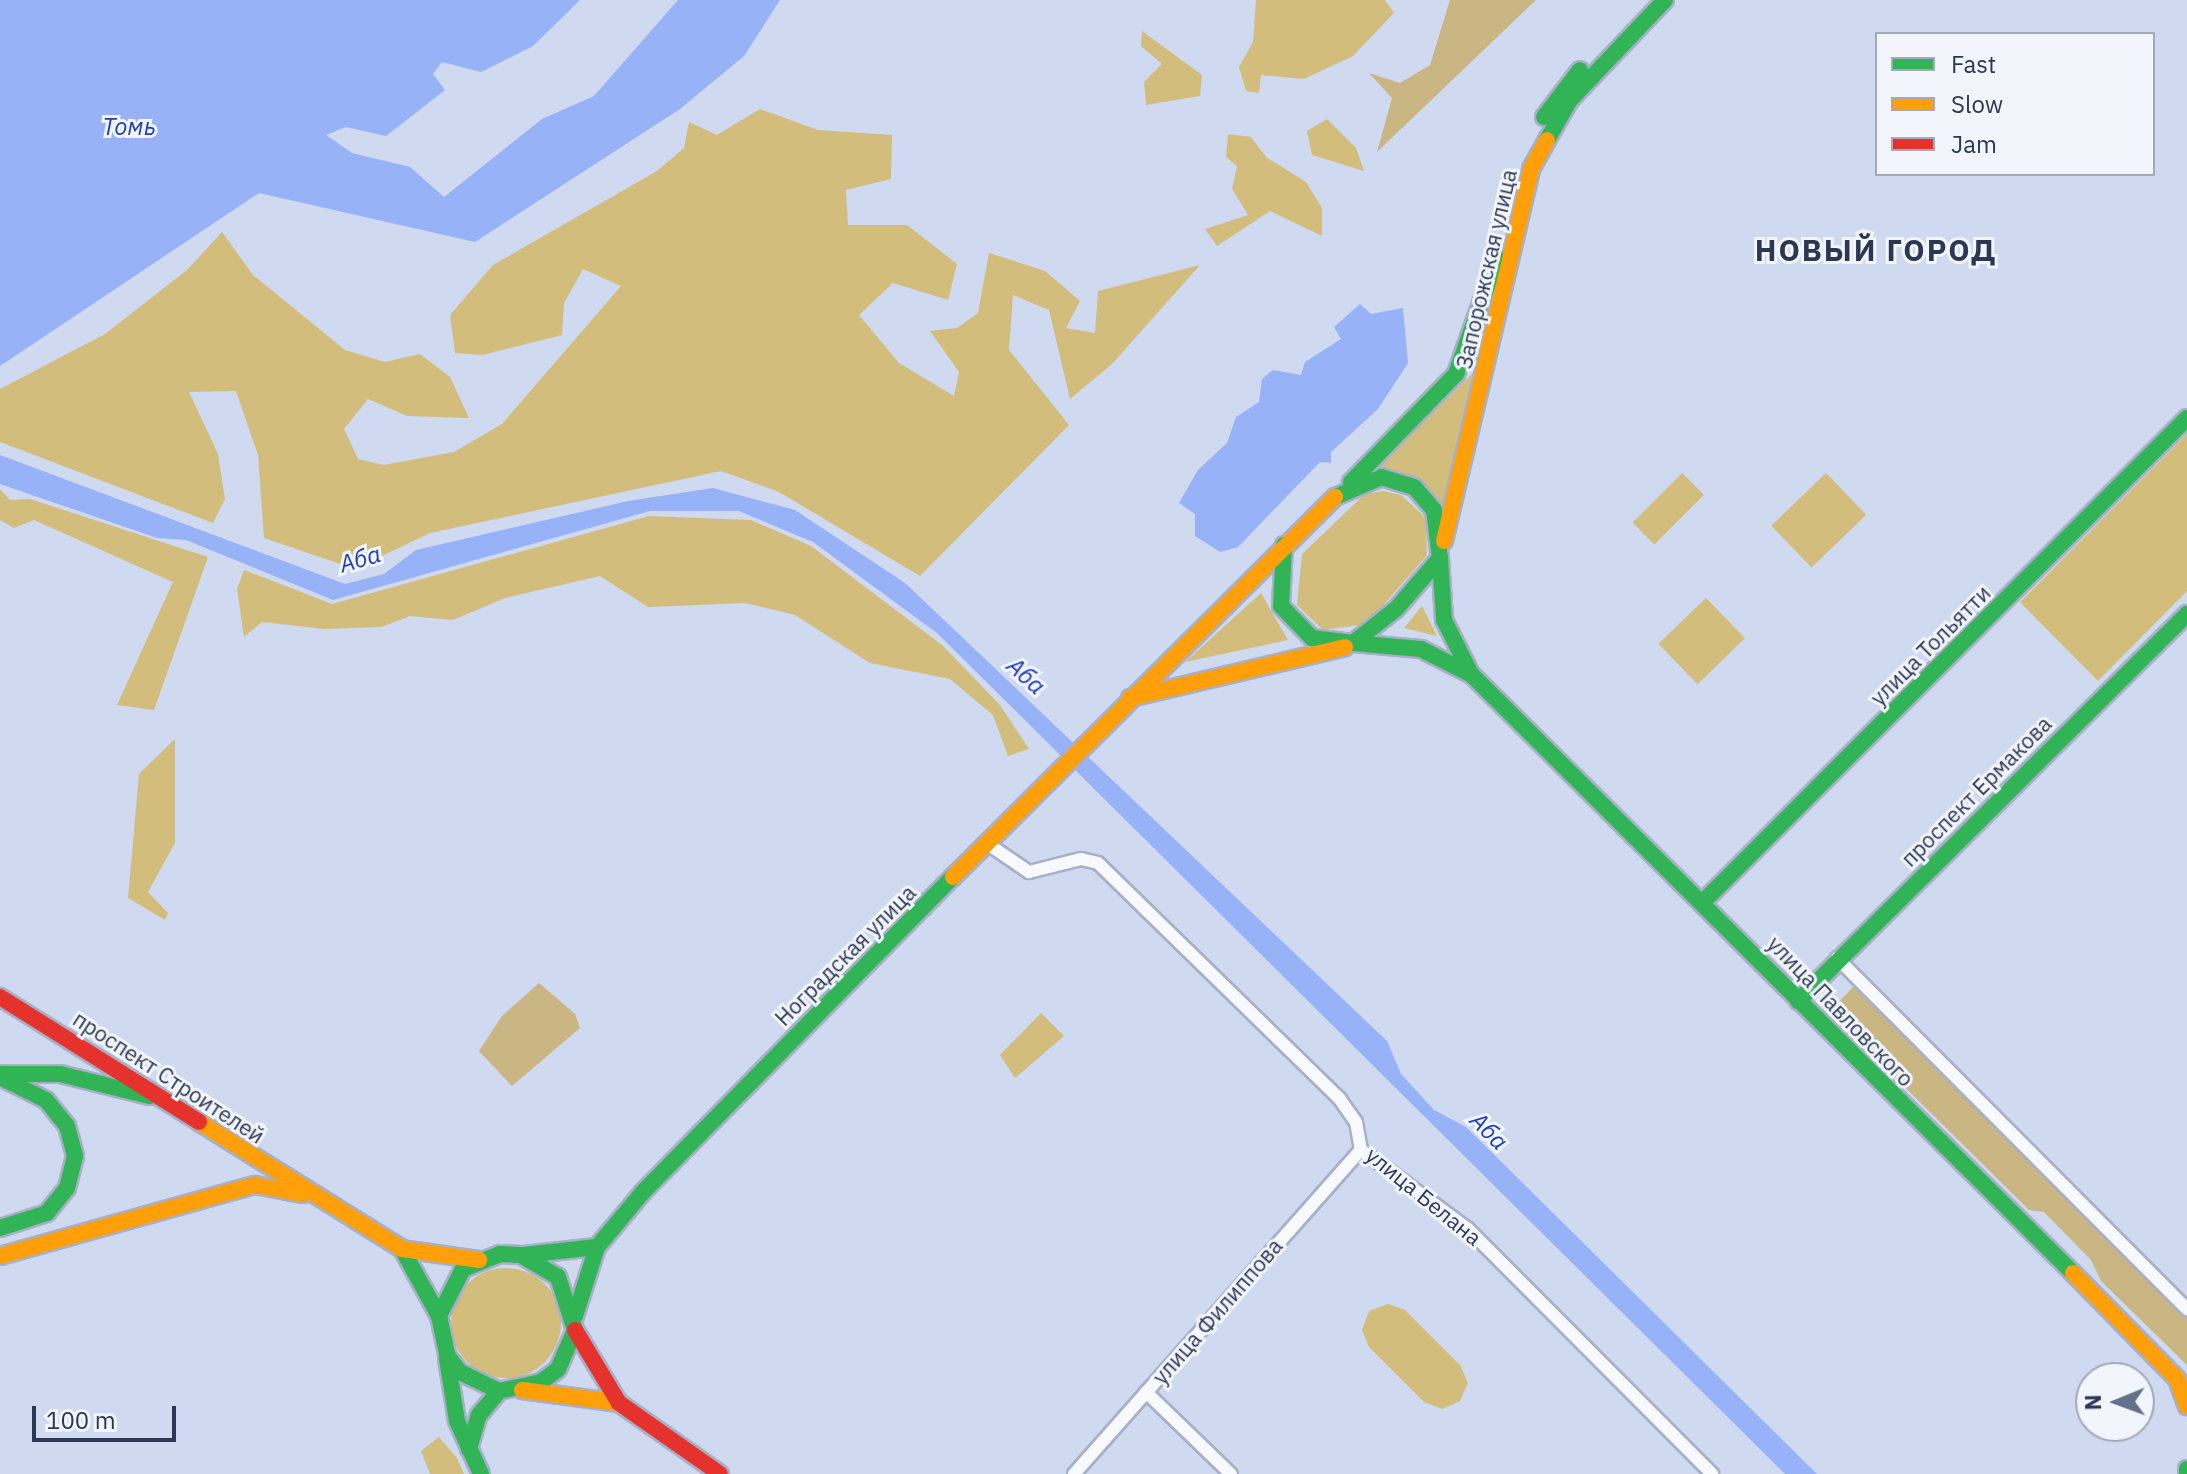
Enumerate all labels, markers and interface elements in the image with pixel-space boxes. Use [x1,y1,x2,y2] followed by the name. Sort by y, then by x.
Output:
[1875,32,2155,176] legend
[1951,48,1996,80] text: Fast
[1951,88,2003,120] text: Slow
[102,113,156,141] water label: Томь
[1951,128,1997,160] text: Jam
[1450,167,1522,371] street label: Запорожская улица
[1755,232,1997,268] district label: НОВЫЙ ГОРОД
[336,539,384,579] water label: Аба
[1864,579,1996,711] street label: улица Тольятти
[1001,651,1051,701] water label: Аба
[1895,710,2057,872] street label: проспект Ермакова
[769,879,921,1031] street label: Ноградская улица
[1762,930,1920,1092] street label: улица Павловского
[68,1005,270,1149] street label: проспект Строителей
[1464,1106,1514,1156] water label: Аба
[1361,1141,1487,1251] street label: улица Белана
[1147,1233,1287,1389] street label: улица Филиппова
[2075,1362,2155,1442] north arrow
[36,1390,180,1440] scale bar
[2078,1394,2107,1411] text: N
[46,1404,116,1436] text: 100 m

